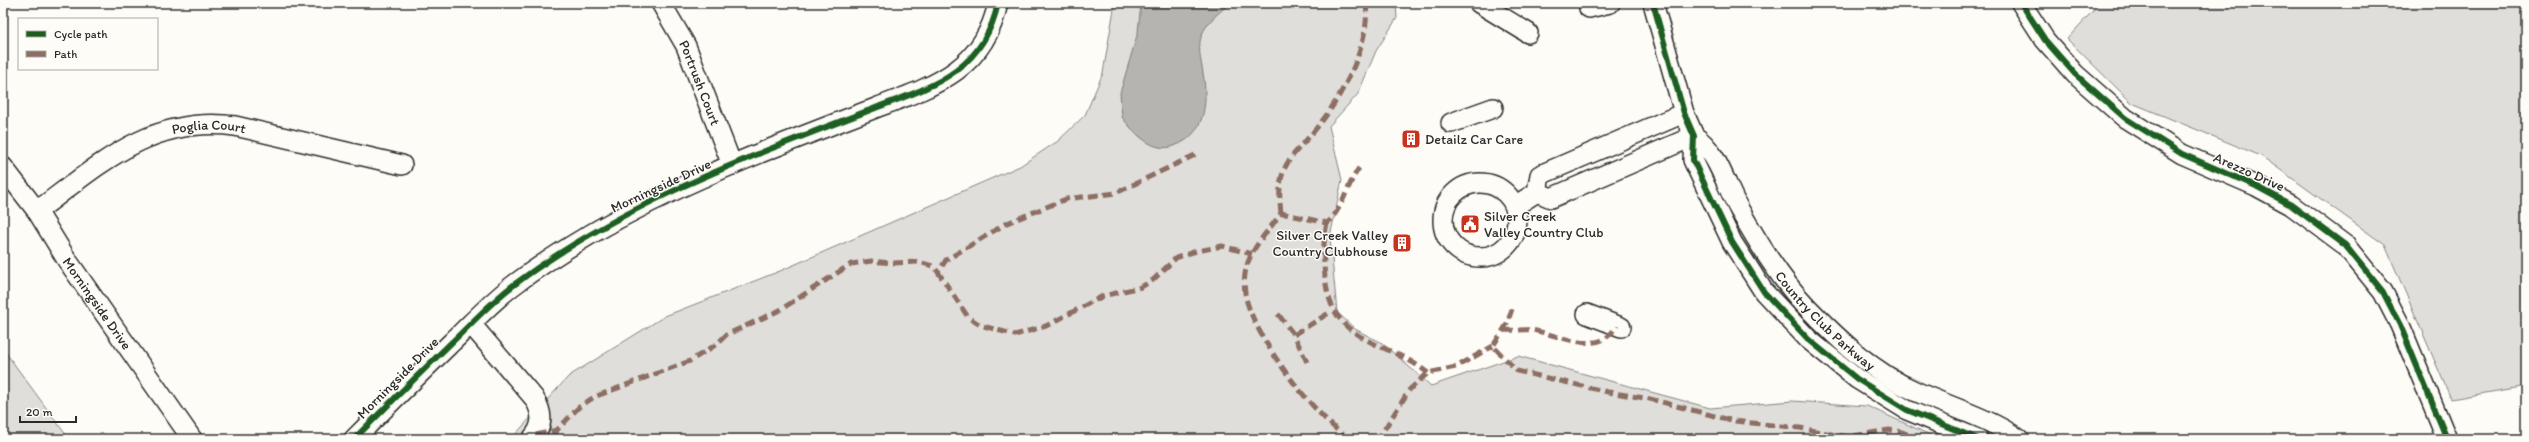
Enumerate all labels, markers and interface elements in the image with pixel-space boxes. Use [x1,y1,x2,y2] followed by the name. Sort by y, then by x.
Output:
[18,18,158,70] legend
[54,27,108,41] text: Cycle path
[676,37,724,128] street label: Portrush Court
[54,47,77,61] text: Path
[170,116,248,138] street label: Poglia Court
[1400,128,1422,150] building icon: Detailz Car Care
[1425,131,1523,148] place label: Detailz Car Care
[2211,149,2287,195] street label: Arezzo Drive
[608,155,714,217] street label: Morningside Drive
[1484,208,1604,241] place label: Silver Creek Valley Country Club
[1459,213,1481,235] public building icon: Silver Creek Valley Country Club
[1272,227,1388,260] place label: Silver Creek Valley Country Clubhouse
[1391,232,1413,254] building icon: Silver Creek Valley Country Clubhouse
[59,254,136,353] street label: Morningside Drive
[1772,267,1879,374] street label: Country Club Parkway
[354,333,443,422] street label: Morningside Drive
[20,398,76,424] scale bar
[26,405,53,419] text: 20 m

